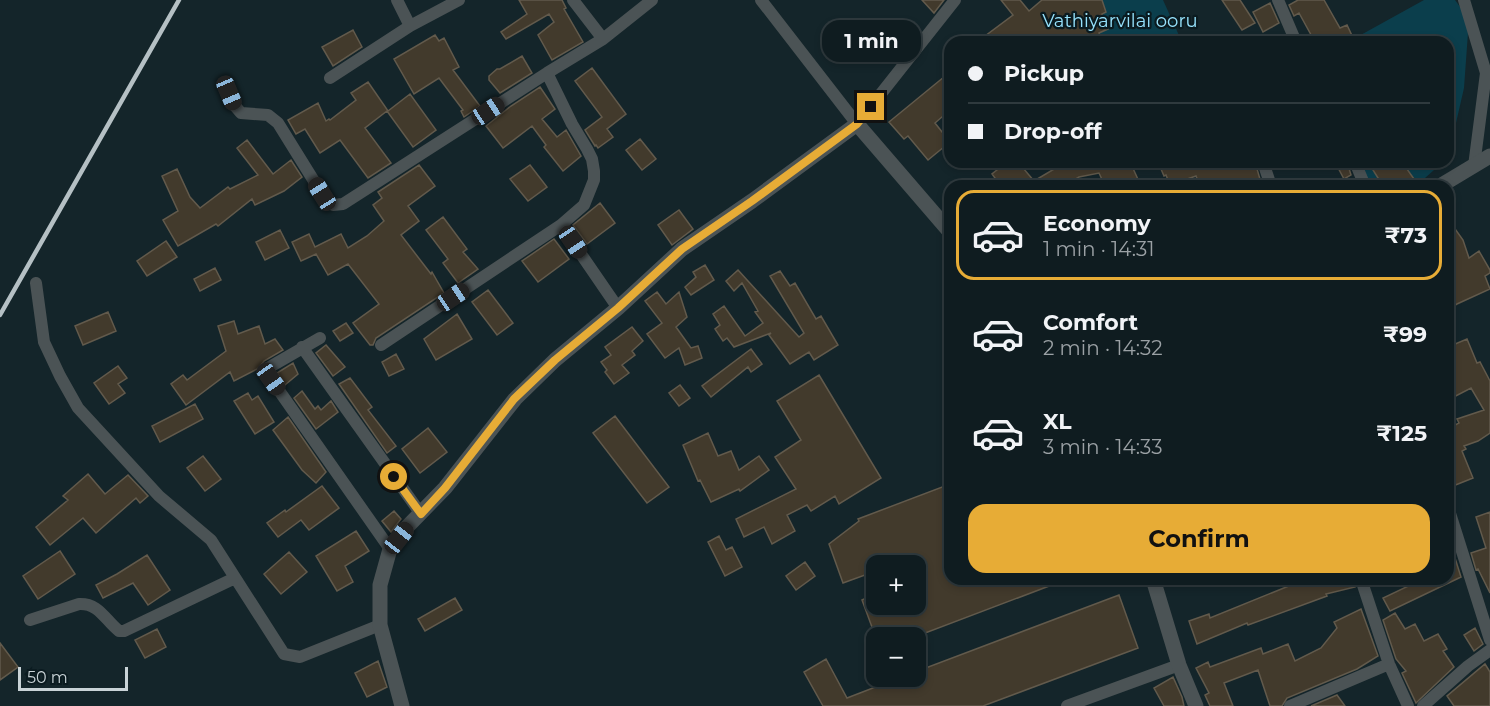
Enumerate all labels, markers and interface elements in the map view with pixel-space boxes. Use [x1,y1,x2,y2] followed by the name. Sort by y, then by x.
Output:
[1042,10,1198,32] park label: Vathiyarvilai ooru
[822,20,920,62] callout: 1 min
[844,29,899,53] text: 1 min
[1004,60,1084,87] text: Pickup
[214,73,244,113] car
[857,93,884,120] route end
[468,94,508,128] car
[1004,118,1102,145] text: Drop-off
[305,174,339,214] car
[971,208,1025,262] icon: car
[1043,210,1151,237] text: Economy
[555,222,591,262] car
[1384,222,1427,249] text: ₹73
[1043,237,1154,261] text: 1 min · 14:31
[433,279,473,315] car
[971,307,1025,361] icon: car
[1043,309,1138,336] text: Comfort
[1383,321,1427,348] text: ₹99
[1043,336,1163,360] text: 2 min · 14:32
[253,359,289,399] car
[971,406,1025,460] icon: car
[1043,408,1072,435] text: XL
[1376,420,1427,447] text: ₹125
[1043,435,1162,459] text: 3 min · 14:33
[380,463,407,490] route start
[968,504,1430,573] button: Confirm
[381,518,417,558] car
[866,555,926,687] map controls
[866,555,926,615] button: +
[866,627,926,687] button: −
[18,664,128,692] scale bar
[27,668,68,687] text: 50 m

